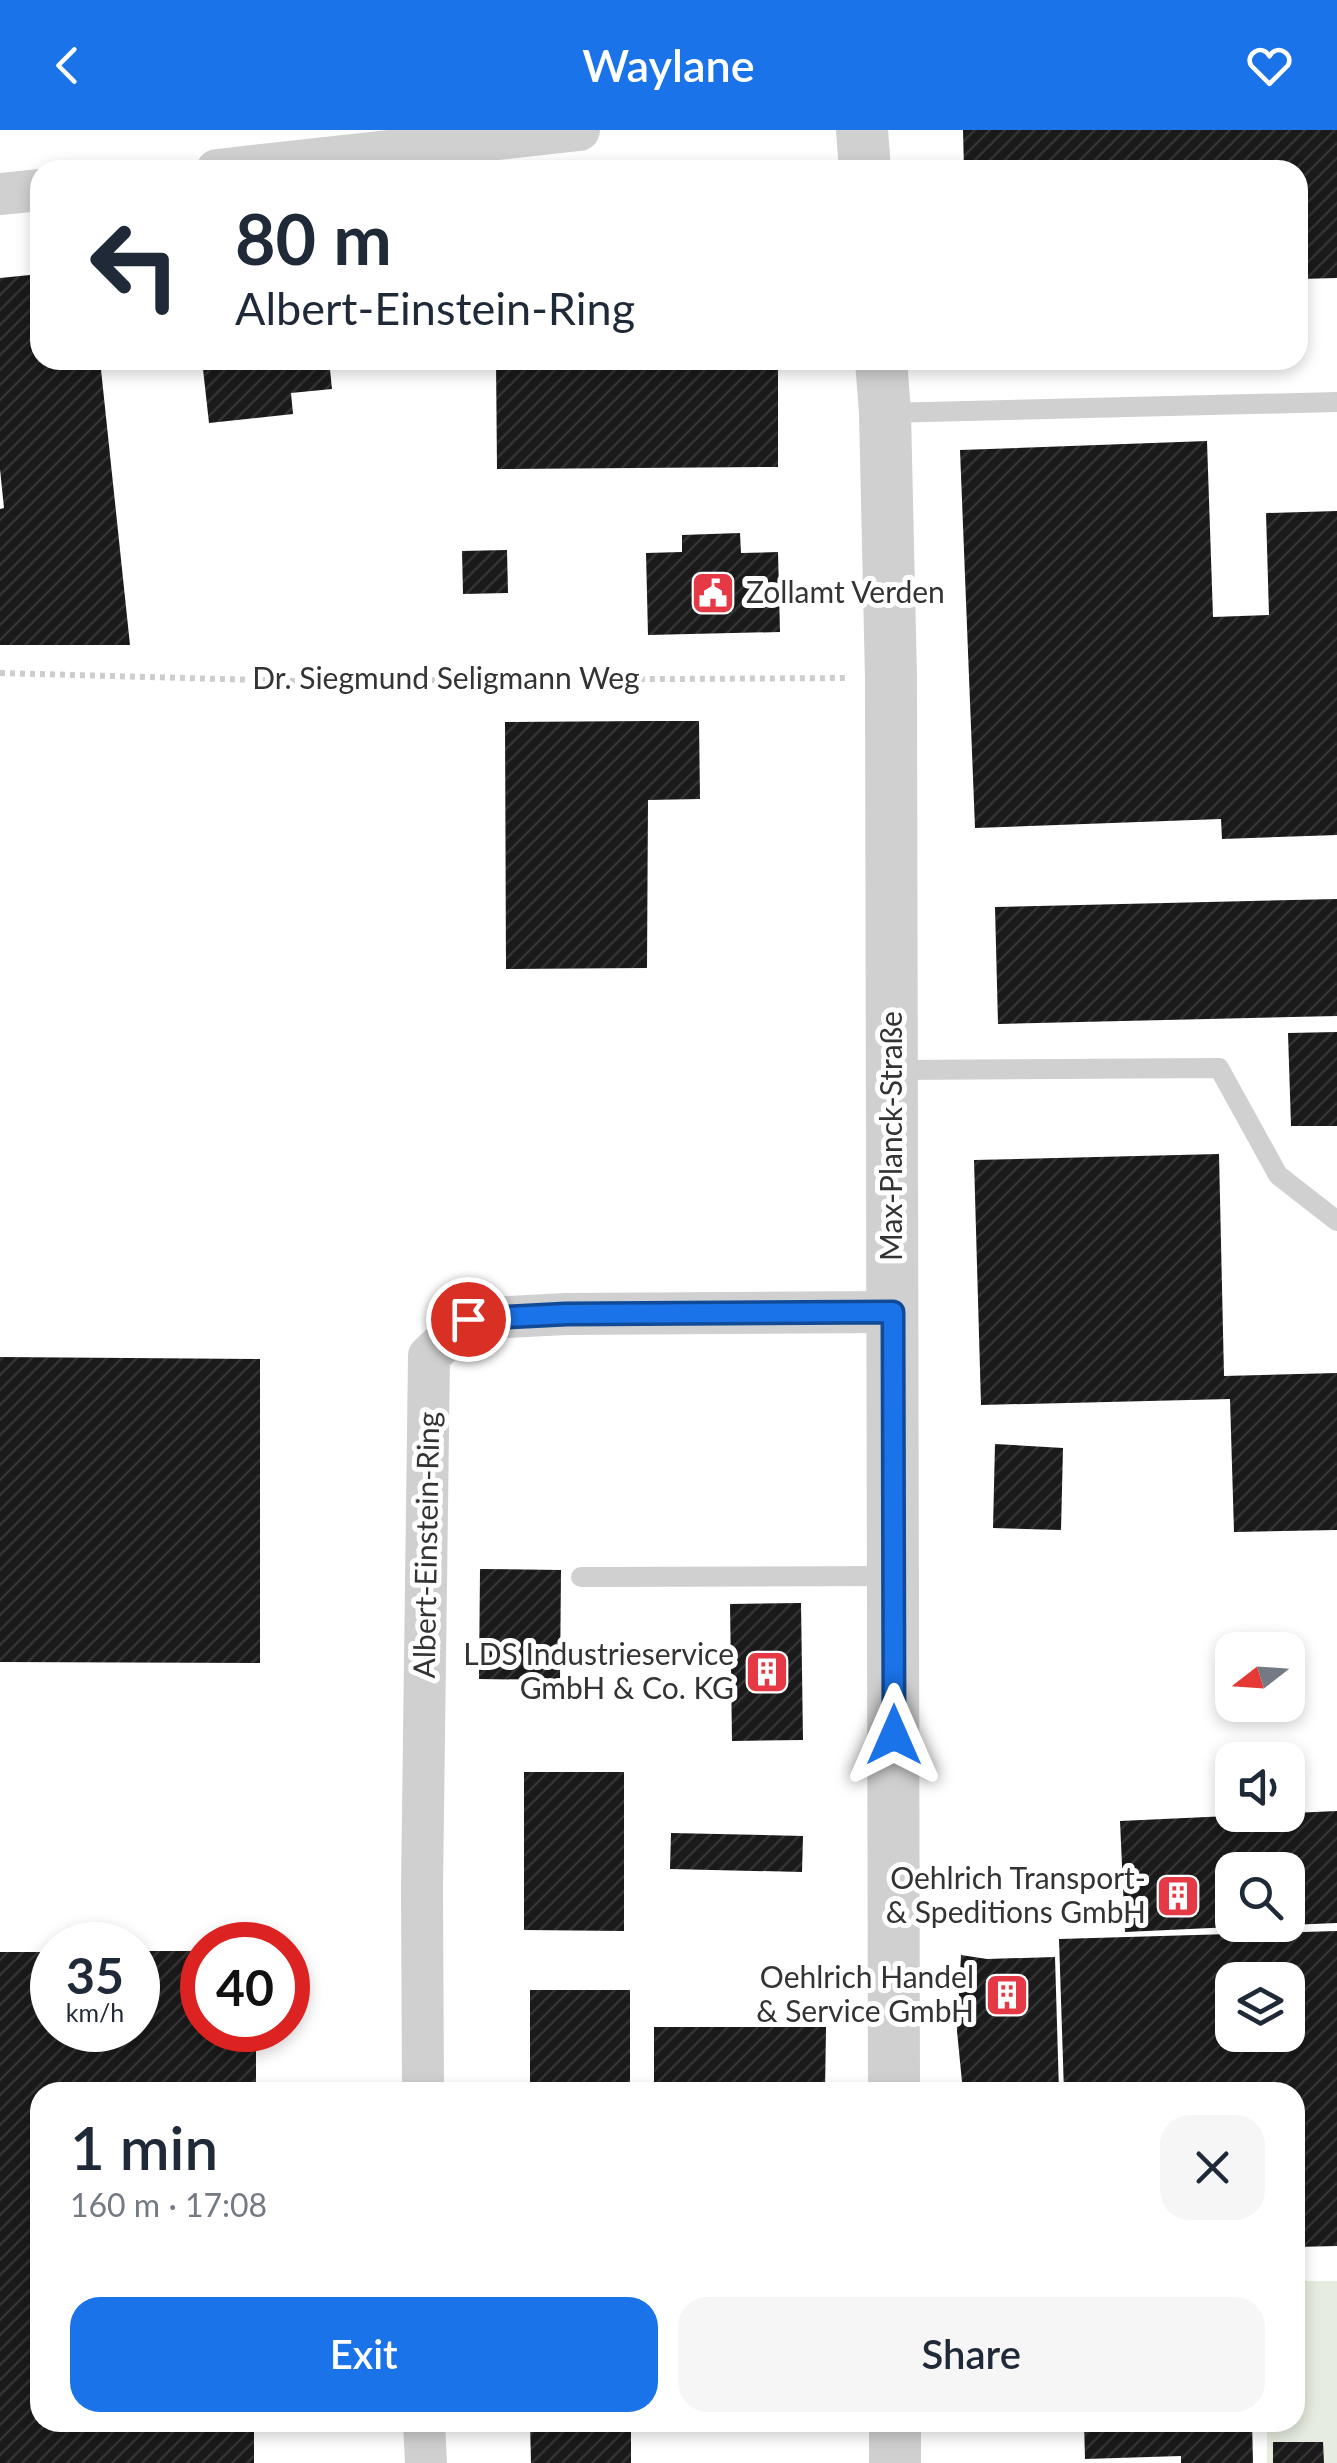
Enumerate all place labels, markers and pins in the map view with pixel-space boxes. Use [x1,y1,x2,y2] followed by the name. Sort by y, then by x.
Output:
[690,570,736,616] public building icon: Zollamt Verden
[746,573,945,609] place label: Zollamt Verden
[426,1277,511,1362] pin
[463,1635,734,1705] place label: LDS Industrieservice GmbH & Co. KG
[744,1649,790,1695] building icon: LDS Industrieservice GmbH & Co. KG
[886,1859,1146,1929] place label: Oehlrich Transport- & Speditions GmbH
[1155,1873,1201,1919] building icon: Oehlrich Transport- & Speditions GmbH
[756,1958,974,2028] place label: Oehlrich Handel & Service GmbH
[984,1972,1030,2018] building icon: Oehlrich Handel & Service GmbH

